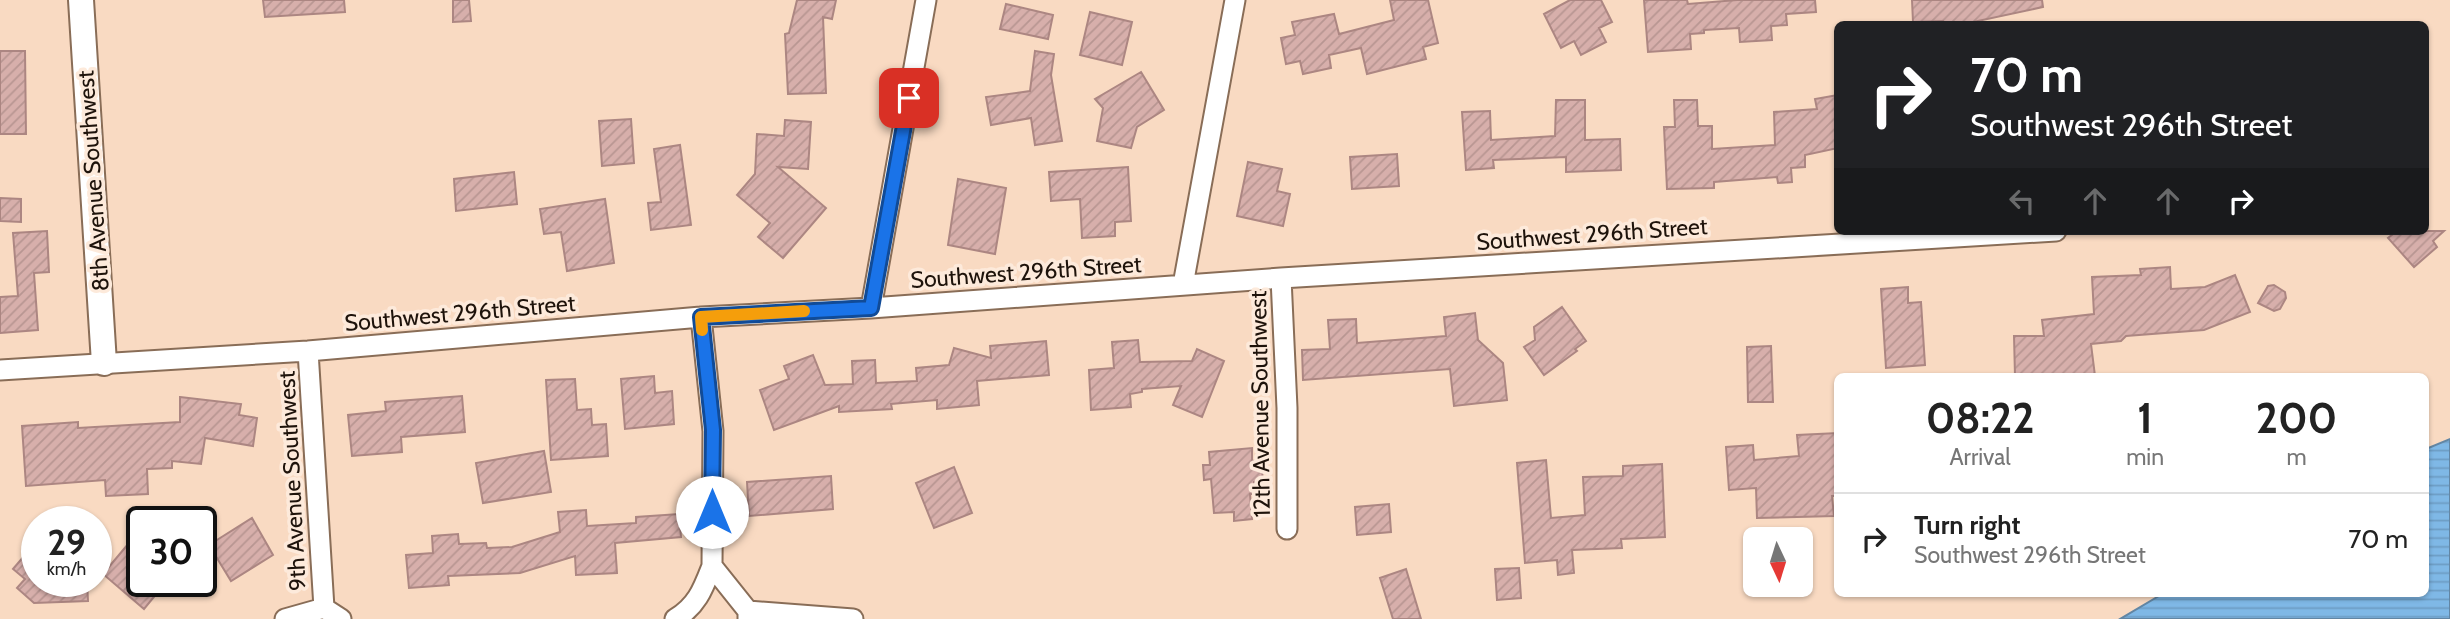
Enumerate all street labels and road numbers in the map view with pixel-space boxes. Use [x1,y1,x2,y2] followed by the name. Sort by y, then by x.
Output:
[71,69,115,292] street label: 8th Avenue Southwest
[1475,212,1709,256] street label: Southwest 296th Street
[909,250,1143,294] street label: Southwest 296th Street
[343,289,577,337] street label: Southwest 296th Street
[1244,290,1276,518] street label: 12th Avenue Southwest
[272,370,312,592] street label: 9th Avenue Southwest

